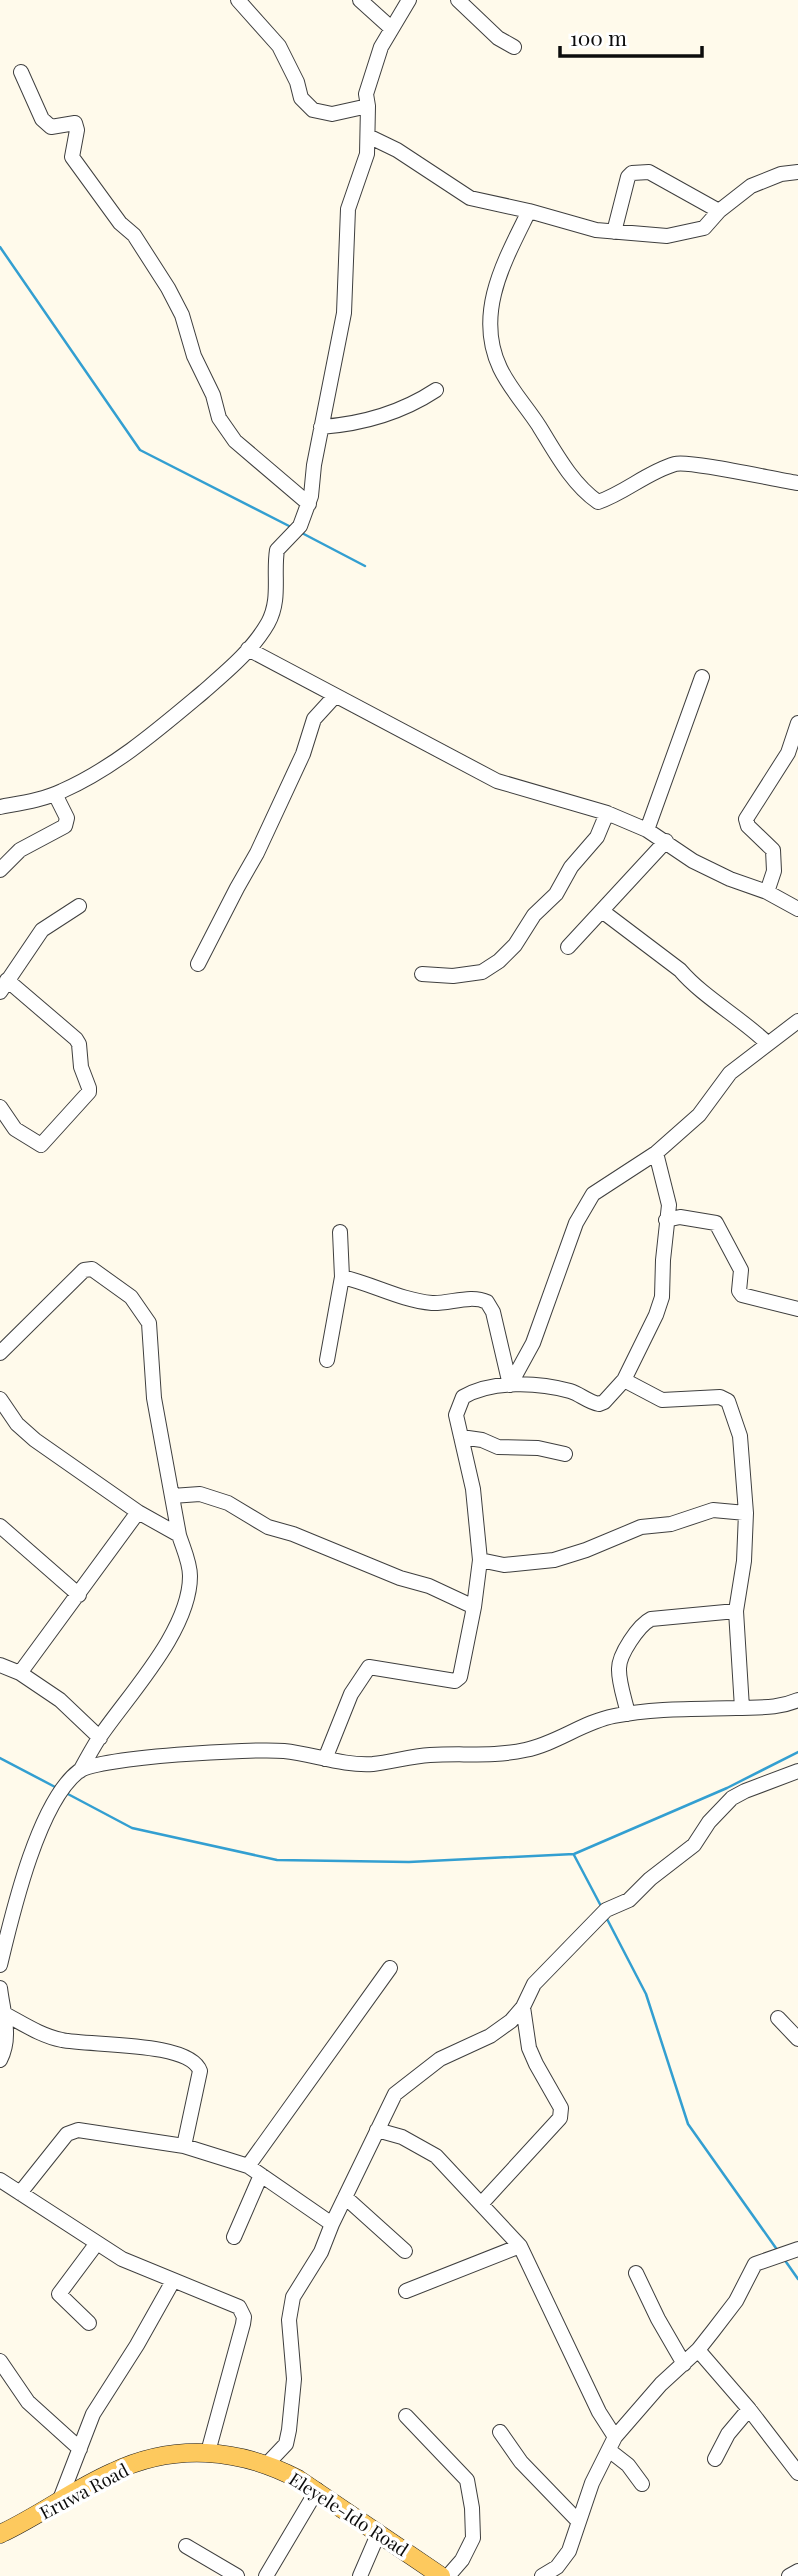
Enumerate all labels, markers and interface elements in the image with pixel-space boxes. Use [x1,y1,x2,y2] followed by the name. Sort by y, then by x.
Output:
[560,14,702,58] scale bar
[570,23,627,51] text: 100 m
[35,2457,133,2524] street label: Eruwa Road
[285,2467,414,2562] street label: Eleyele-Ido Road

